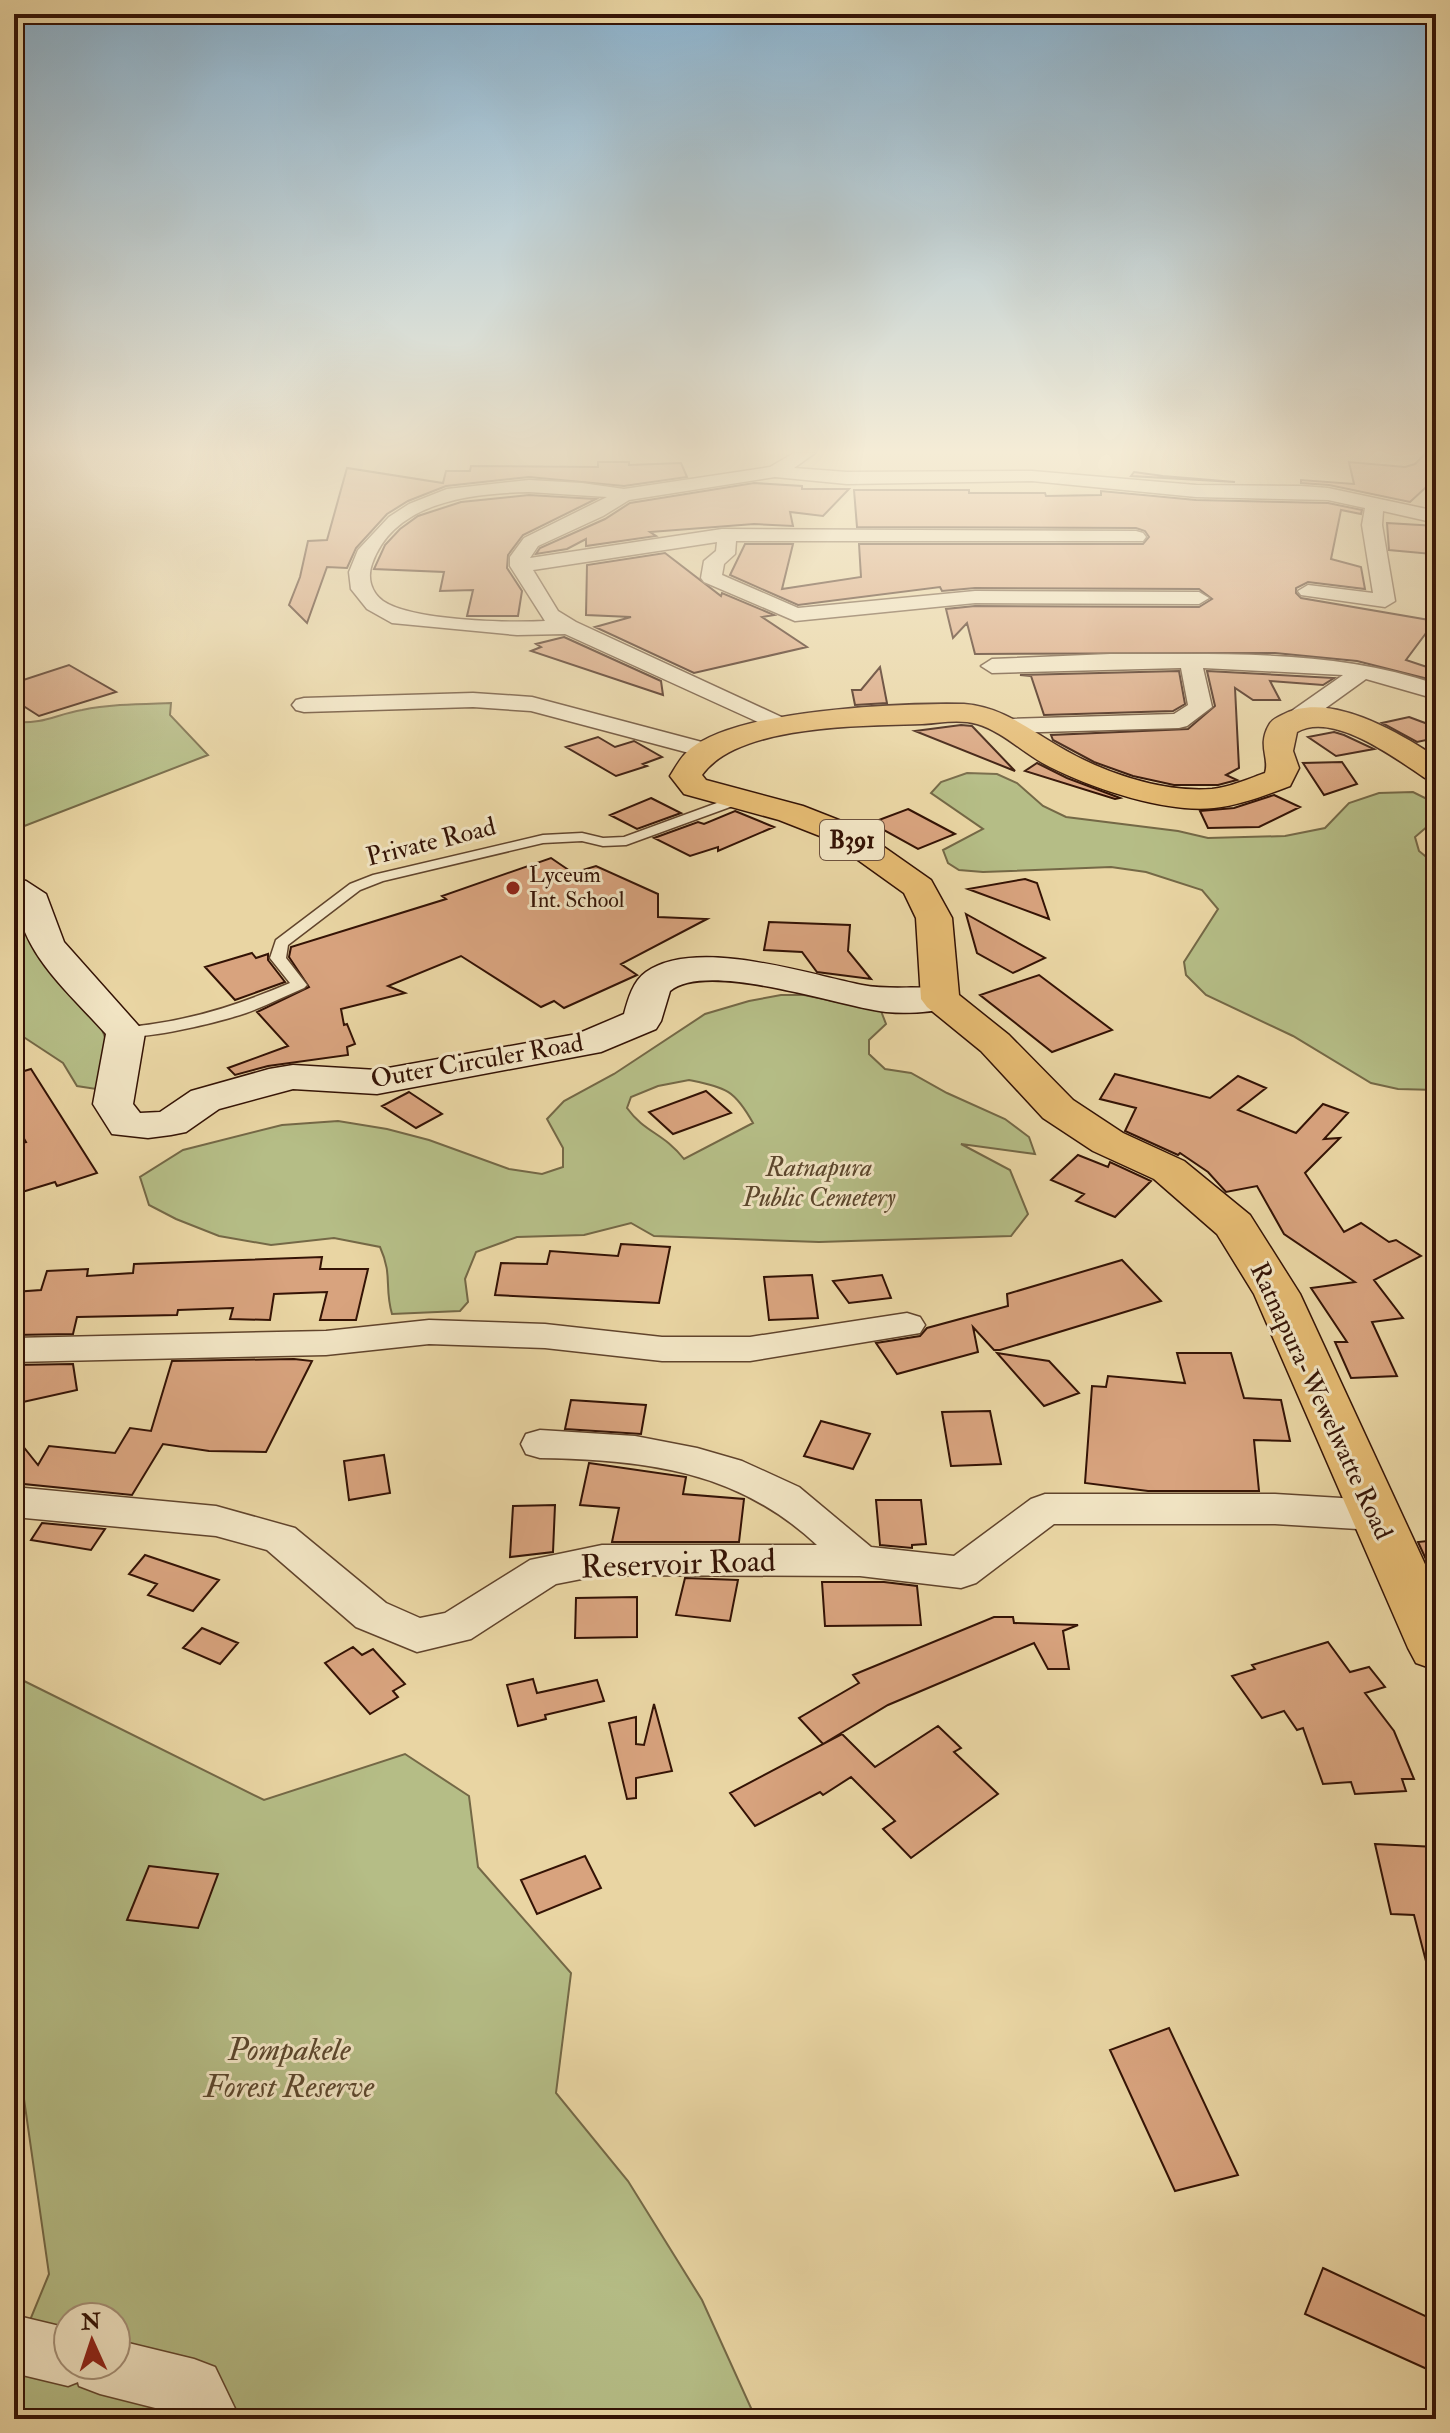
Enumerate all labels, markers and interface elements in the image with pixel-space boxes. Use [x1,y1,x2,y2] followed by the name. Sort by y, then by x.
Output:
[363,810,499,874] street label: Private Road
[820,820,884,860] road number: B391
[529,861,625,914] place label: Lyceum Int. School
[504,879,522,897] marker: Lyceum Int. School
[368,1027,586,1095] street label: Outer Circuler Road
[741,1152,896,1214] park label: Ratnapura Public Cemetery
[1242,1257,1399,1545] street label: Ratnapura-Wewelwatte Road
[580,1541,777,1587] street label: Reservoir Road
[202,2030,374,2107] park label: Pompakele Forest Reserve
[52,2301,132,2381] north arrow
[79,2308,102,2337] text: N

